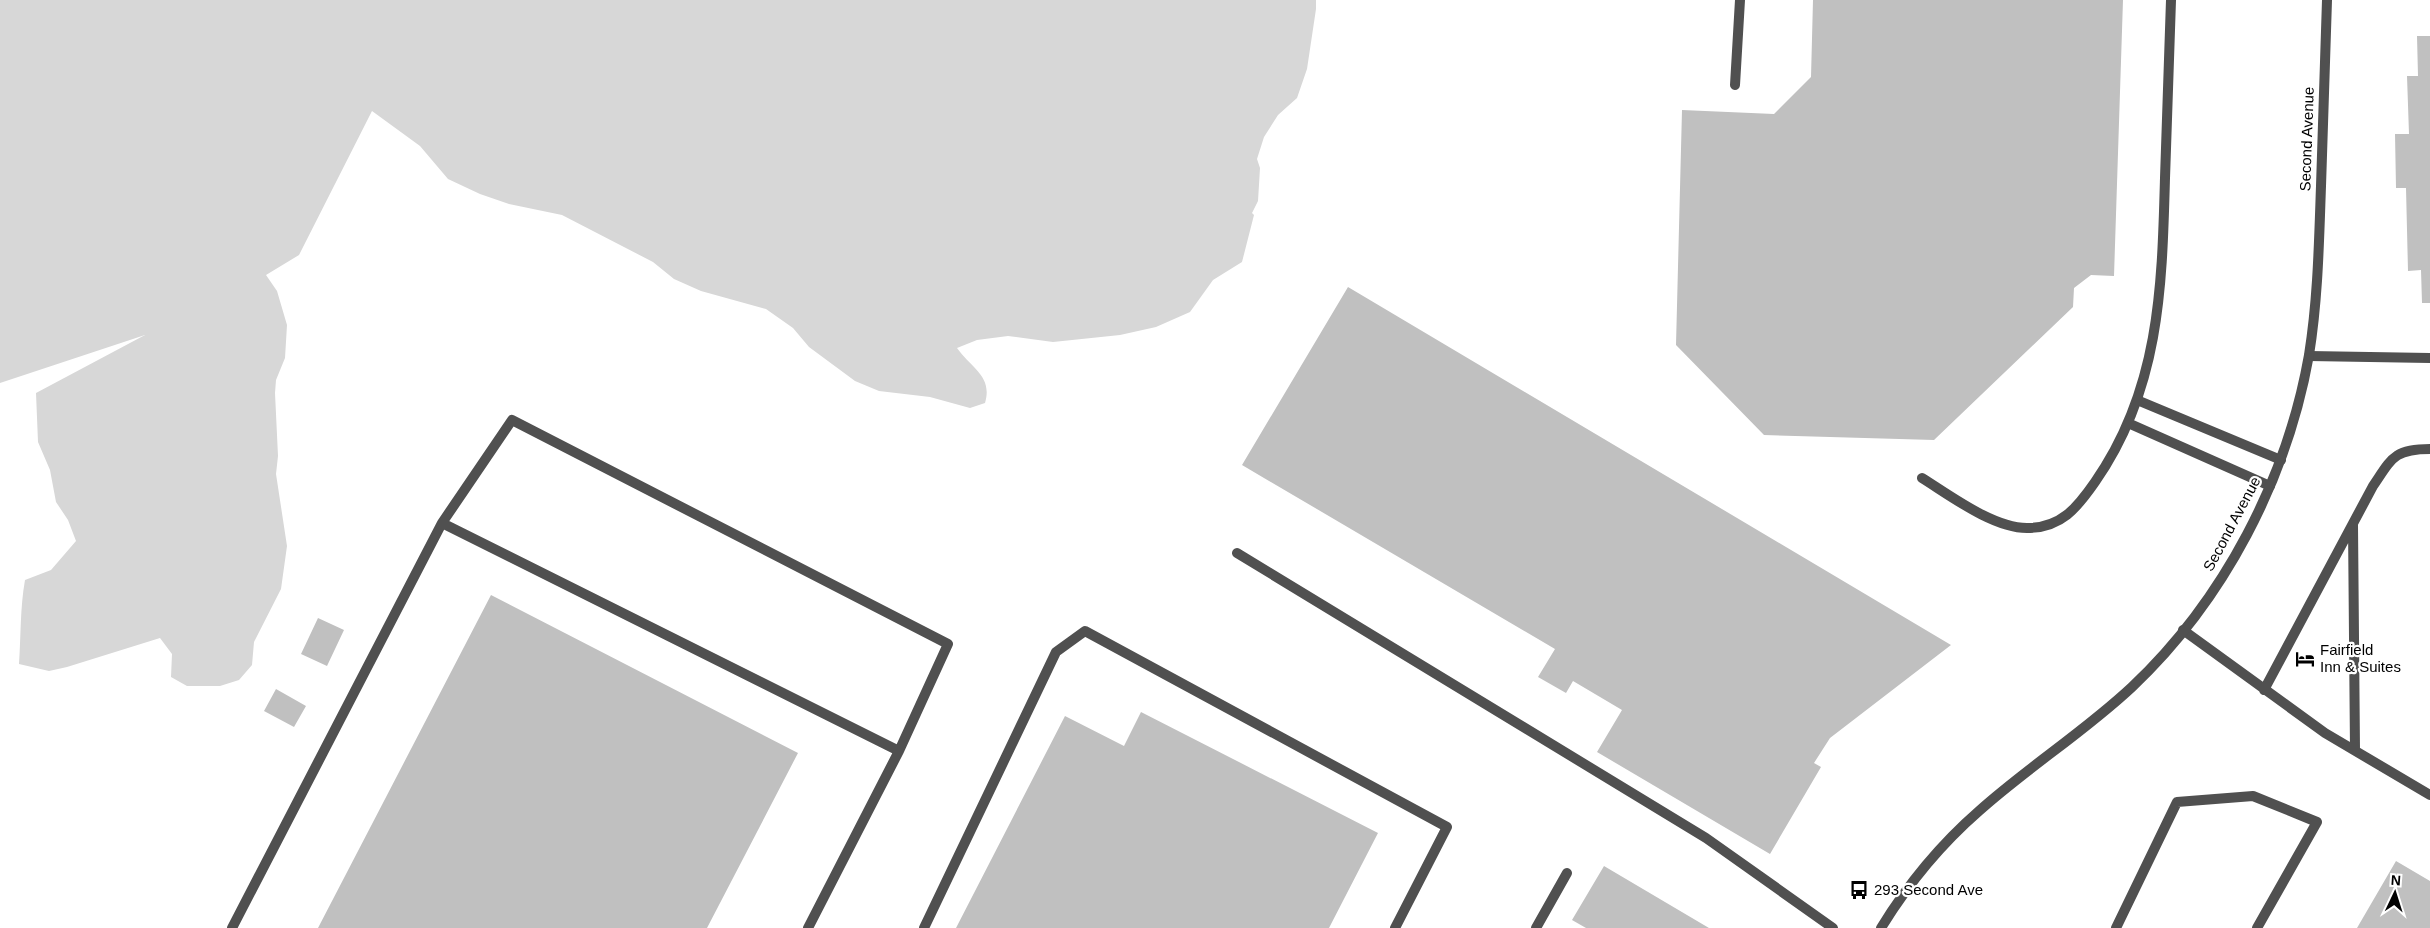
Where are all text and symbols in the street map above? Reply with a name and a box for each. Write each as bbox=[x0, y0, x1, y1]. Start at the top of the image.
street label: Second Avenue bbox=[2296, 86, 2317, 192]
street label: Second Avenue bbox=[2199, 473, 2264, 574]
place label: Fairfield Inn & Suites bbox=[2320, 641, 2401, 675]
hotel icon: Fairfield Inn & Suites bbox=[2294, 648, 2316, 670]
north arrow bbox=[2370, 868, 2420, 918]
text: N bbox=[2390, 872, 2402, 888]
bus stop icon: 293 Second Ave bbox=[1848, 879, 1870, 901]
place label: 293 Second Ave bbox=[1874, 881, 1983, 898]

